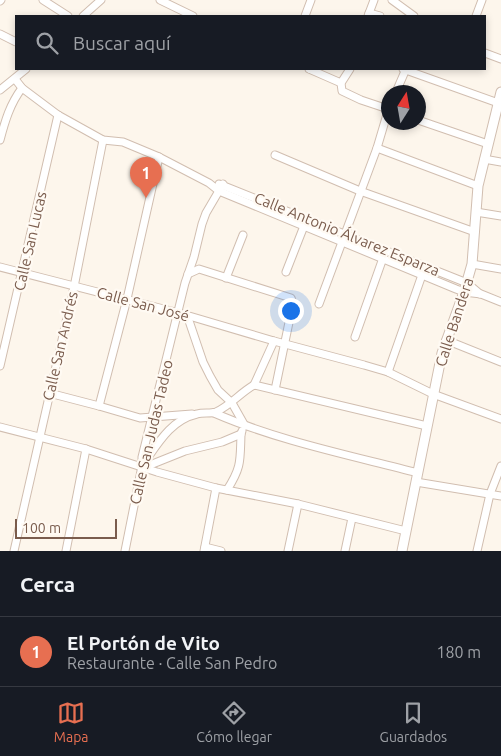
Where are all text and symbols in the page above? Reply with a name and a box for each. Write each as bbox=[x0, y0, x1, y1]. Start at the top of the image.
search box bbox=[15, 15, 486, 70]
icon: search bbox=[33, 29, 61, 57]
text: Buscar aquí bbox=[73, 32, 171, 54]
north arrow bbox=[381, 85, 426, 130]
pin: 1 bbox=[130, 157, 162, 198]
street label: Calle Antonio Álvarez Esparza bbox=[252, 189, 442, 279]
street label: Calle San Lucas bbox=[10, 190, 50, 292]
street label: Calle Bandera bbox=[432, 275, 476, 369]
street label: Calle San José bbox=[95, 283, 191, 325]
street label: Calle San Andrés bbox=[39, 290, 81, 402]
your location bbox=[278, 298, 304, 324]
street label: Calle San Judas Tadeo bbox=[126, 358, 176, 506]
scale bar bbox=[15, 516, 118, 539]
text: 100 m bbox=[22, 520, 61, 536]
text: Cerca bbox=[20, 572, 75, 596]
text: El Portón de Vito bbox=[67, 632, 220, 654]
text: 1 bbox=[31, 643, 41, 661]
text: 180 m bbox=[436, 643, 481, 661]
text: Restaurante · Calle San Pedro bbox=[67, 654, 277, 672]
tab: Mapa bbox=[54, 699, 89, 745]
tab: Cómo llegar bbox=[196, 699, 272, 745]
tab: Guardados bbox=[380, 699, 447, 745]

